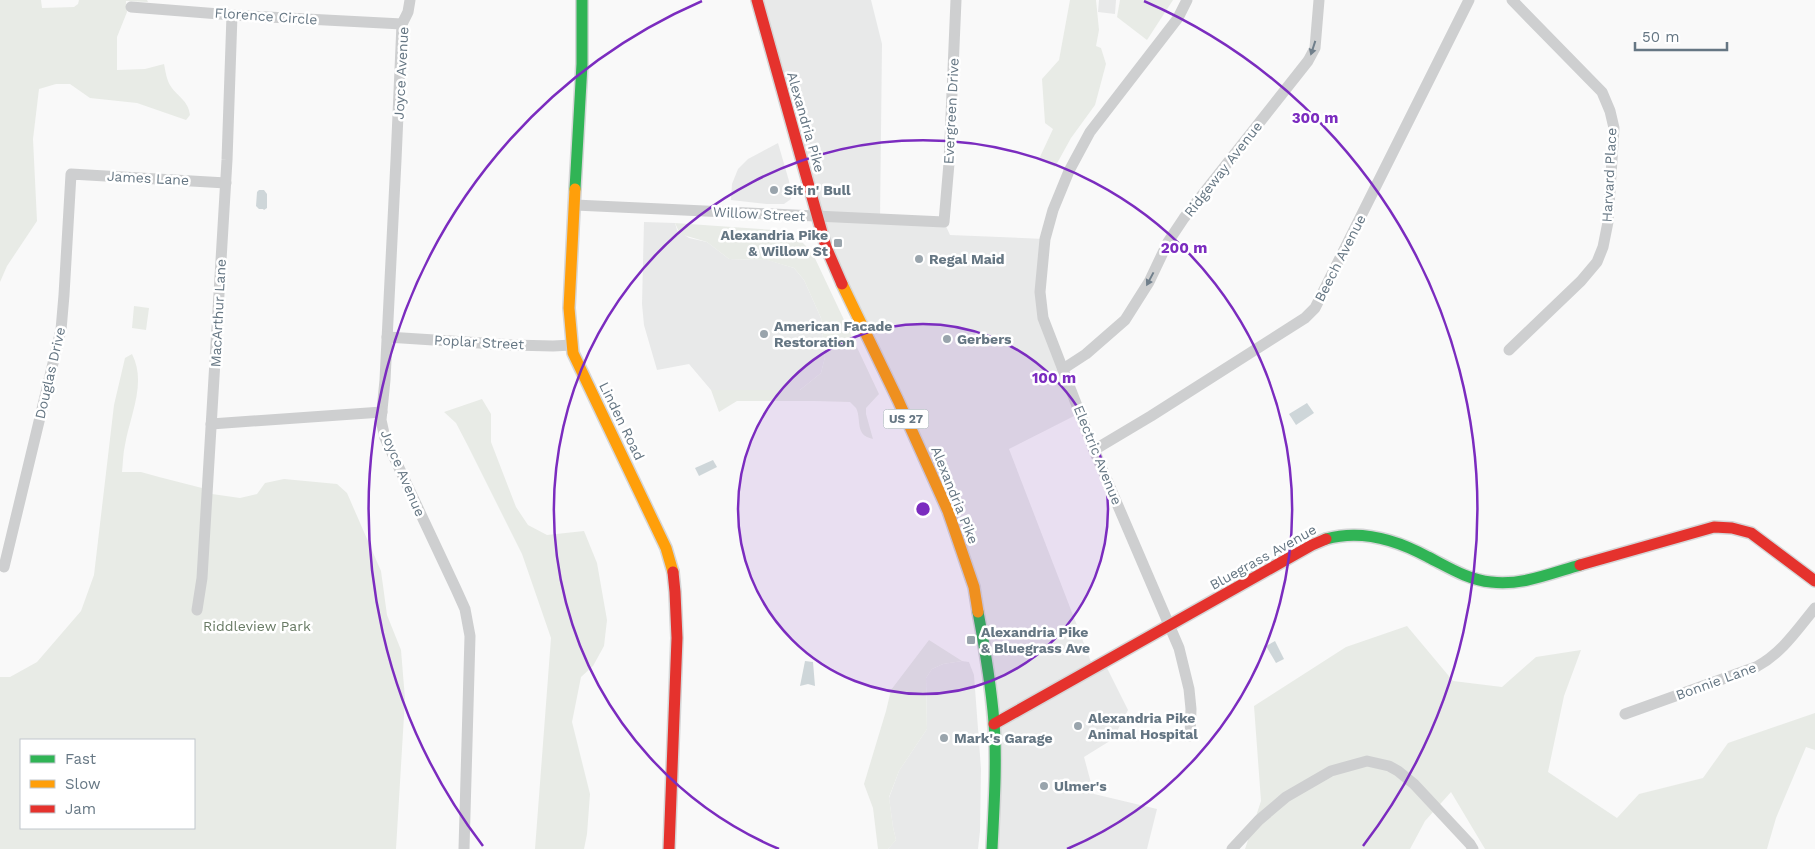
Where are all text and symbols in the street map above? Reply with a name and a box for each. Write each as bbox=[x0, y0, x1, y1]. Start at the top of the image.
street label: Florence Circle bbox=[214, 4, 318, 28]
scale bar bbox=[1635, 20, 1728, 52]
street label: Joyce Avenue bbox=[391, 26, 411, 120]
text: 50 m bbox=[1642, 28, 1679, 46]
one-way arrow bbox=[1309, 41, 1317, 56]
street label: Evergreen Drive bbox=[940, 57, 962, 165]
street label: Alexandria Pike bbox=[784, 70, 828, 174]
text: 300 m bbox=[1292, 109, 1338, 127]
street label: Ridgeway Avenue bbox=[1181, 118, 1265, 220]
street label: Harvard Place bbox=[1599, 127, 1619, 223]
street label: James Lane bbox=[107, 168, 189, 188]
place label: Sit n' Bull bbox=[784, 182, 851, 198]
marker: Sit n' Bull bbox=[768, 184, 780, 196]
street label: Willow Street bbox=[713, 204, 806, 224]
street label: Beech Avenue bbox=[1311, 212, 1369, 304]
place label: Alexandria Pike & Willow St bbox=[721, 227, 828, 259]
marker: Alexandria Pike & Willow St bbox=[832, 237, 844, 249]
text: 200 m bbox=[1161, 239, 1207, 257]
place label: Regal Maid bbox=[929, 251, 1005, 267]
marker: Regal Maid bbox=[913, 253, 925, 265]
street label: MacArthur Lane bbox=[207, 258, 229, 368]
one-way arrow bbox=[1146, 272, 1154, 287]
place label: American Facade Restoration bbox=[774, 318, 892, 350]
street label: Douglas Drive bbox=[32, 326, 68, 420]
marker: American Facade Restoration bbox=[758, 328, 770, 340]
place label: Gerbers bbox=[957, 331, 1012, 347]
street label: Poplar Street bbox=[434, 332, 525, 352]
marker: Gerbers bbox=[941, 333, 953, 345]
text: 100 m bbox=[1032, 369, 1076, 387]
street label: Linden Road bbox=[596, 379, 648, 463]
street label: Electric Avenue bbox=[1071, 403, 1125, 507]
road number: US 27 bbox=[884, 409, 928, 428]
street label: Joyce Avenue bbox=[377, 427, 429, 519]
street label: Alexandria Pike bbox=[928, 444, 982, 546]
centre of rings bbox=[914, 500, 932, 518]
street label: Bluegrass Avenue bbox=[1207, 521, 1319, 593]
park label: Riddleview Park bbox=[203, 618, 311, 634]
place label: Alexandria Pike & Bluegrass Ave bbox=[981, 624, 1090, 656]
marker: Alexandria Pike & Bluegrass Ave bbox=[965, 634, 977, 646]
street label: Bonnie Lane bbox=[1674, 659, 1758, 703]
place label: Alexandria Pike Animal Hospital bbox=[1088, 710, 1198, 742]
marker: Alexandria Pike Animal Hospital bbox=[1072, 720, 1084, 732]
place label: Mark's Garage bbox=[954, 730, 1053, 746]
marker: Mark's Garage bbox=[938, 732, 950, 744]
legend bbox=[20, 739, 195, 829]
text: Fast bbox=[65, 750, 97, 768]
text: Slow bbox=[65, 775, 101, 793]
place label: Ulmer's bbox=[1054, 778, 1107, 794]
marker: Ulmer's bbox=[1038, 780, 1050, 792]
text: Jam bbox=[65, 800, 96, 818]

